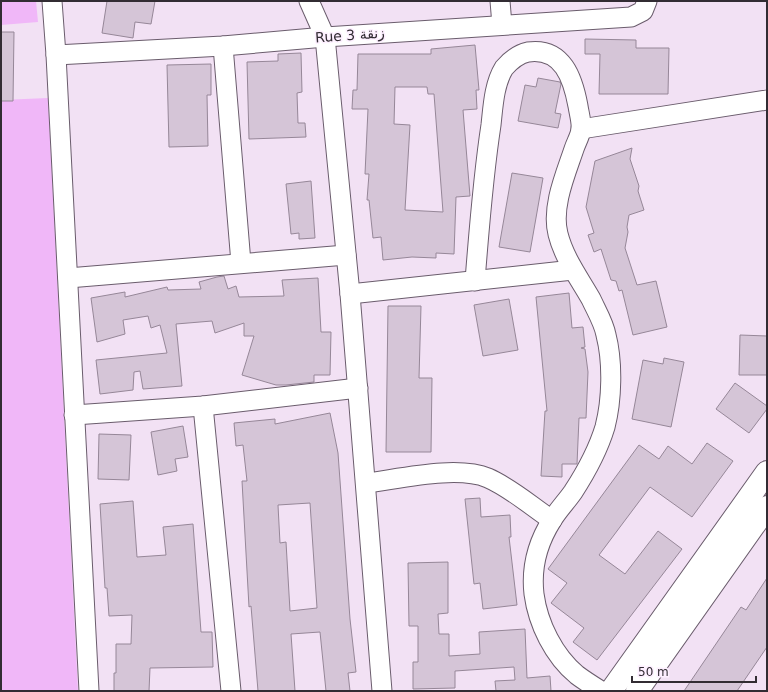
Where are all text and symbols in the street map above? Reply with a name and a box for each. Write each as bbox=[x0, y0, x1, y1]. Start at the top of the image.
street label: Rue 3 زنقة bbox=[315, 25, 385, 46]
scale bar bbox=[632, 658, 756, 684]
text: 50 m bbox=[638, 665, 669, 679]

